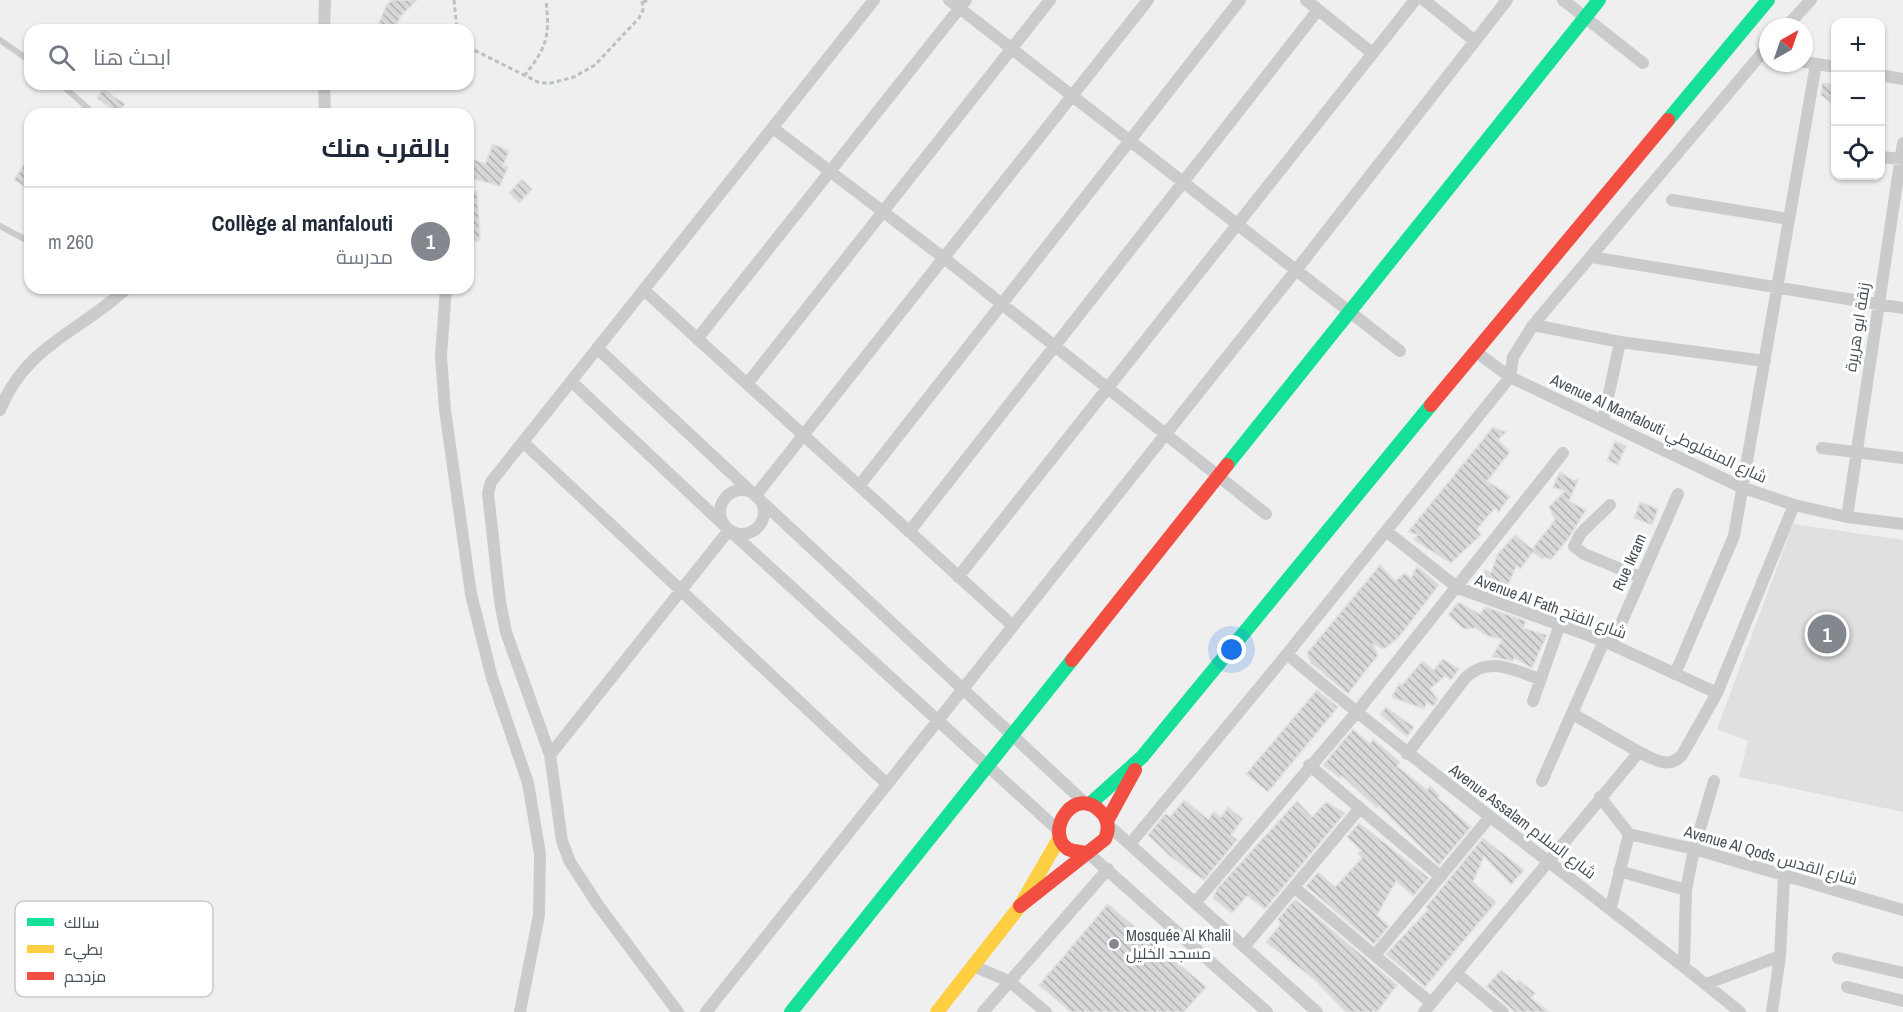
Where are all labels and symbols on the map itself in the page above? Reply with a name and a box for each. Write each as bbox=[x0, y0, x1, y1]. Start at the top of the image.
north arrow bbox=[1759, 18, 1813, 72]
street label: زنقة ابو هريرة bbox=[1839, 281, 1875, 373]
street label: Avenue Al Manfalouti شارع المنفلوطي bbox=[1545, 368, 1771, 491]
street label: Rue Ikram bbox=[1607, 530, 1651, 594]
street label: Avenue Al Fath شارع الفتح bbox=[1471, 568, 1630, 645]
pin: 1 bbox=[1808, 612, 1846, 656]
your location bbox=[1217, 635, 1246, 664]
street label: Avenue Assalam شارع السلام bbox=[1443, 758, 1601, 884]
street label: Avenue Al Qods شارع القدس bbox=[1681, 819, 1860, 891]
legend bbox=[15, 901, 213, 997]
text: سالك bbox=[64, 911, 99, 933]
place label: Mosquée Al Khalil مسجد الخليل bbox=[1126, 924, 1231, 964]
marker: Mosquée Al Khalil مسجد الخليل bbox=[1107, 937, 1121, 951]
text: بطيء bbox=[64, 938, 103, 963]
text: مزدحم bbox=[64, 965, 106, 988]

